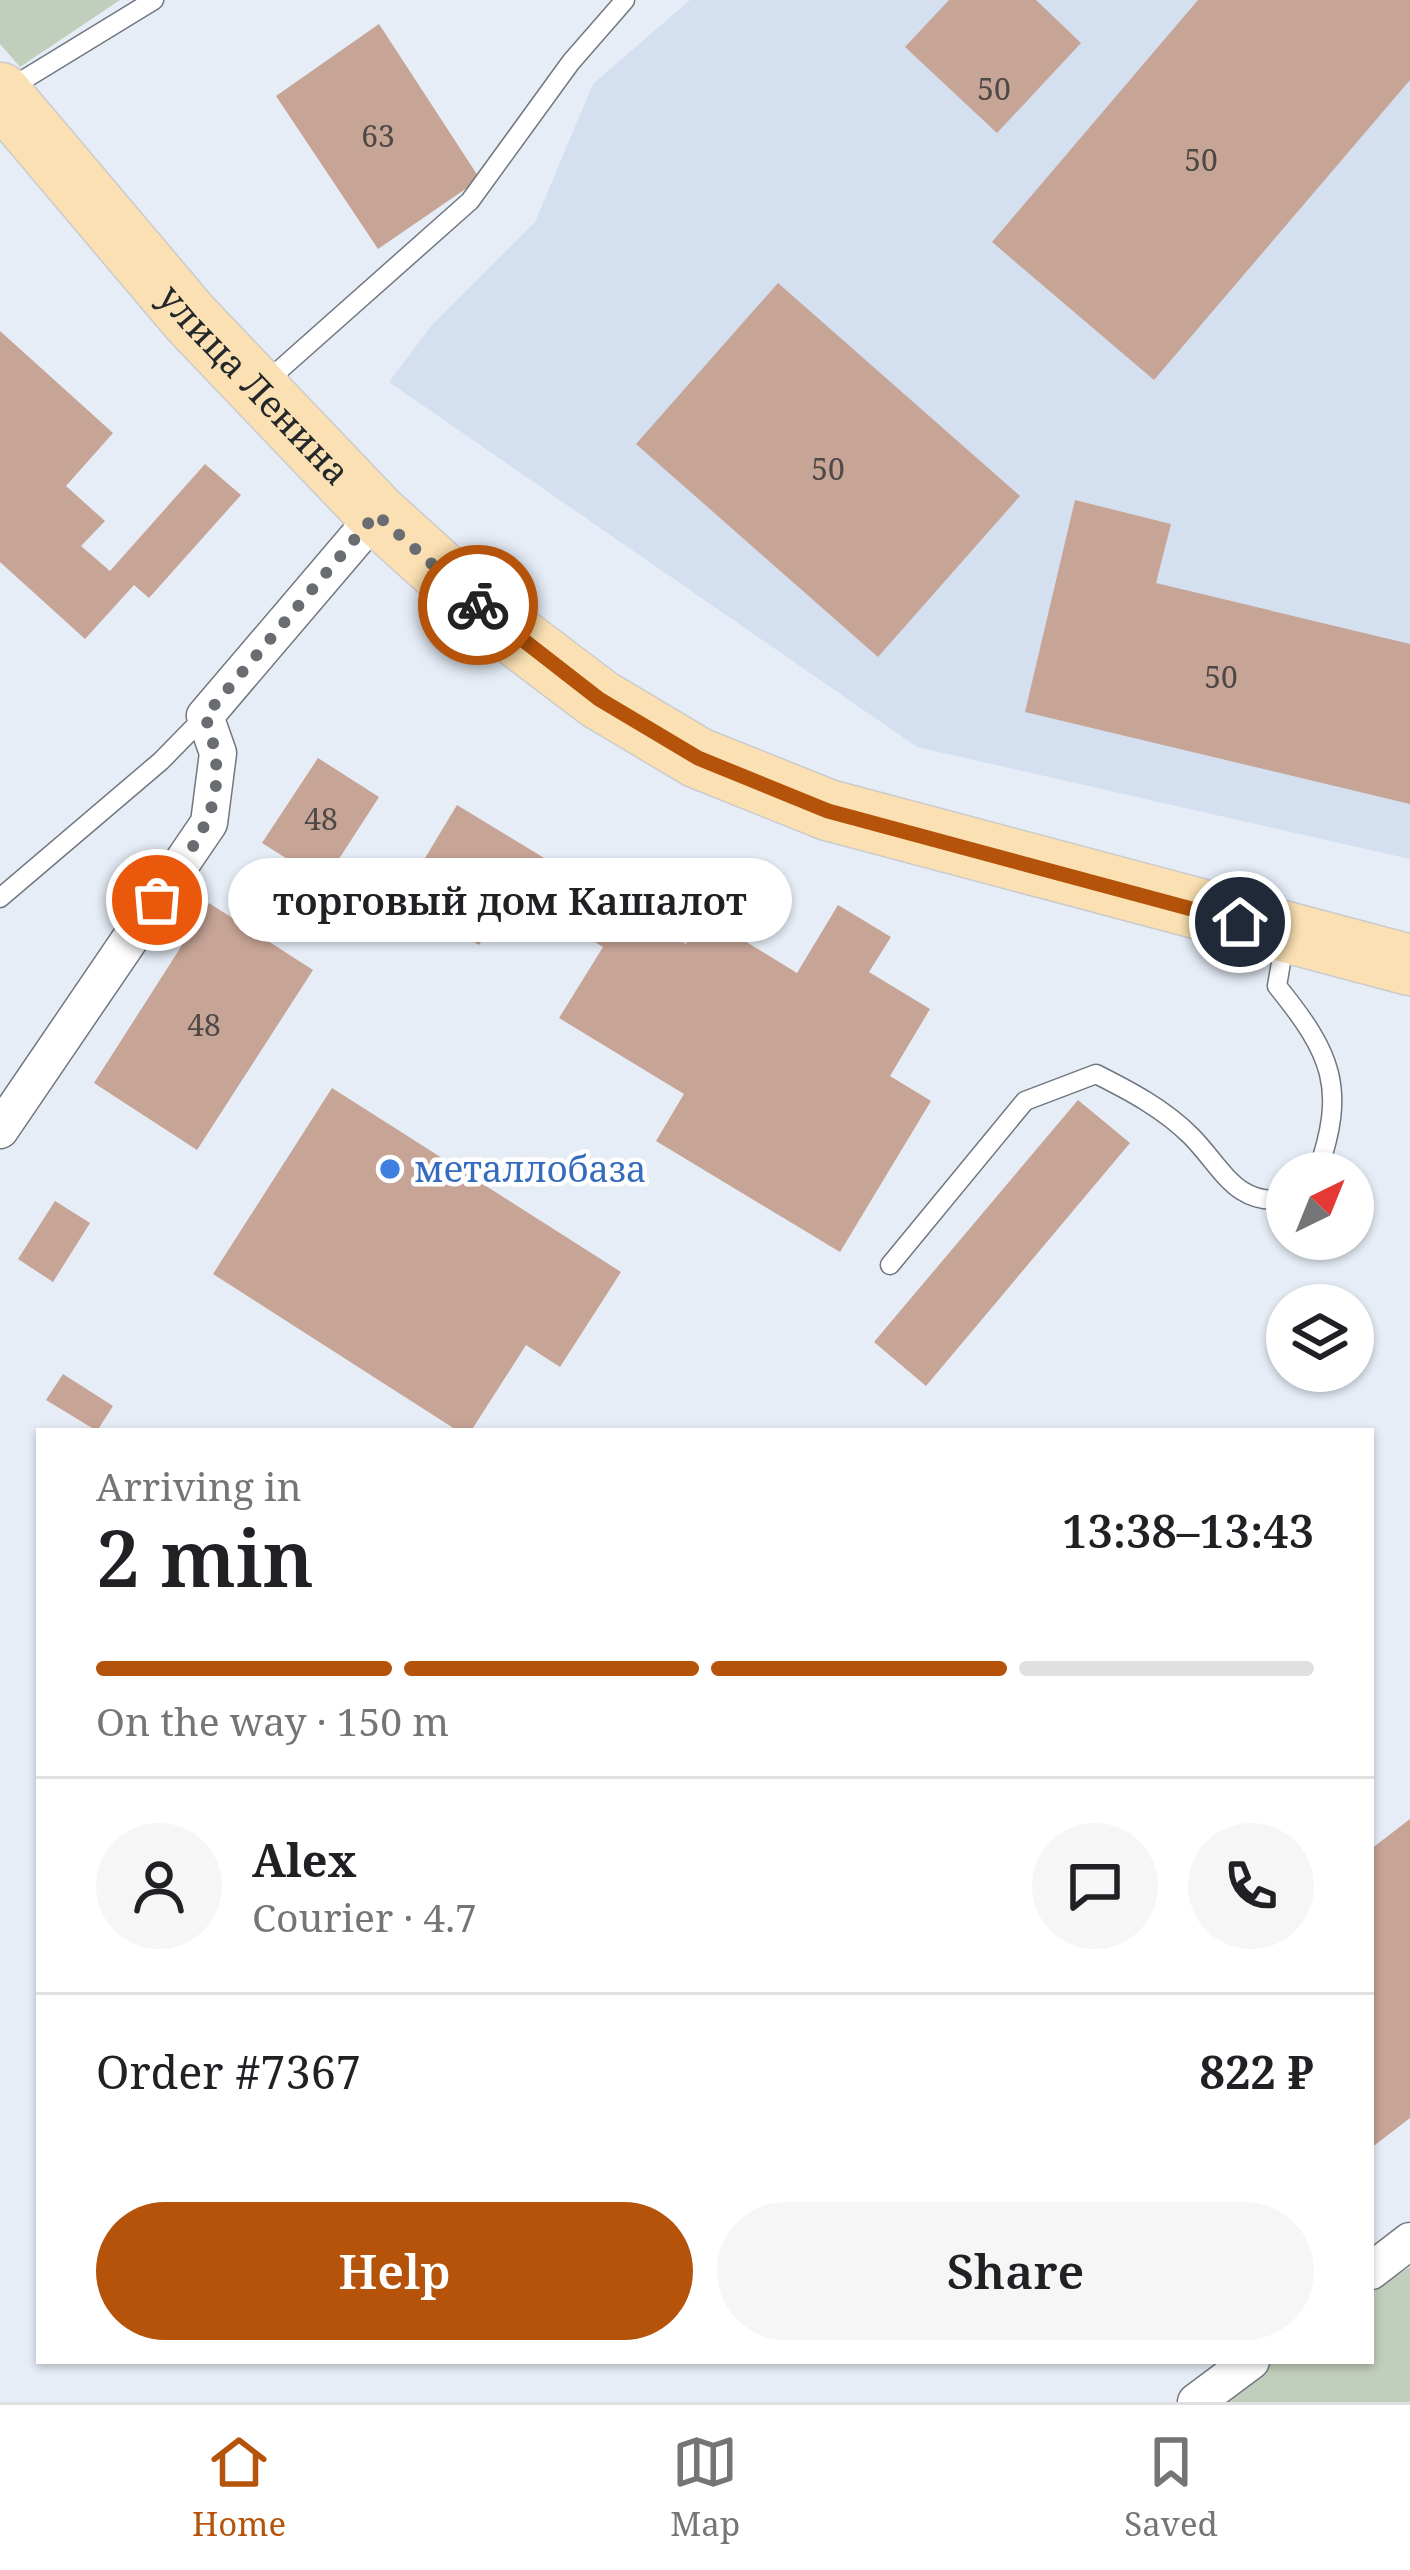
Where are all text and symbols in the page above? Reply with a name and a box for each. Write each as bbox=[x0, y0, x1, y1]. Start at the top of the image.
house number: 50 bbox=[977, 68, 1011, 109]
house number: 63 bbox=[361, 115, 395, 156]
house number: 50 bbox=[1184, 139, 1218, 180]
street label: улица Ленина bbox=[148, 273, 361, 495]
house number: 50 bbox=[811, 448, 845, 489]
courier bbox=[418, 545, 538, 665]
icon: bike bbox=[445, 572, 511, 638]
house number: 50 bbox=[1204, 656, 1238, 697]
house number: 48 bbox=[304, 798, 338, 839]
pin bbox=[106, 849, 208, 951]
callout: торговый дом Кашалот bbox=[229, 858, 793, 942]
icon: bag bbox=[124, 867, 190, 933]
pin bbox=[1189, 871, 1291, 973]
text: торговый дом Кашалот bbox=[273, 873, 747, 926]
icon: home bbox=[1207, 889, 1273, 955]
house number: 48 bbox=[187, 1004, 221, 1045]
place label: металлобаза bbox=[414, 1144, 647, 1193]
north arrow bbox=[1266, 1152, 1374, 1260]
map controls bbox=[1266, 1152, 1374, 1392]
marker: металлобаза bbox=[377, 1156, 403, 1182]
button: layers bbox=[1266, 1284, 1374, 1392]
text: Arriving in bbox=[96, 1459, 302, 1512]
text: 13:38–13:43 bbox=[1062, 1500, 1314, 1561]
text: 2 min bbox=[96, 1504, 314, 1610]
text: On the way · 150 m bbox=[96, 1694, 449, 1747]
button: person bbox=[96, 1823, 222, 1949]
button: chat bbox=[1032, 1823, 1158, 1949]
button: phone bbox=[1188, 1823, 1314, 1949]
text: Alex bbox=[252, 1829, 357, 1890]
text: Courier · 4.7 bbox=[252, 1890, 477, 1943]
text: Order #7367 bbox=[96, 2041, 361, 2102]
text: 822 ₽ bbox=[1199, 2041, 1314, 2102]
button: Help bbox=[96, 2202, 693, 2340]
button: Share bbox=[717, 2202, 1314, 2340]
tab: Home bbox=[192, 2429, 286, 2546]
tab: Map bbox=[670, 2429, 740, 2546]
tab: Saved bbox=[1124, 2429, 1218, 2546]

